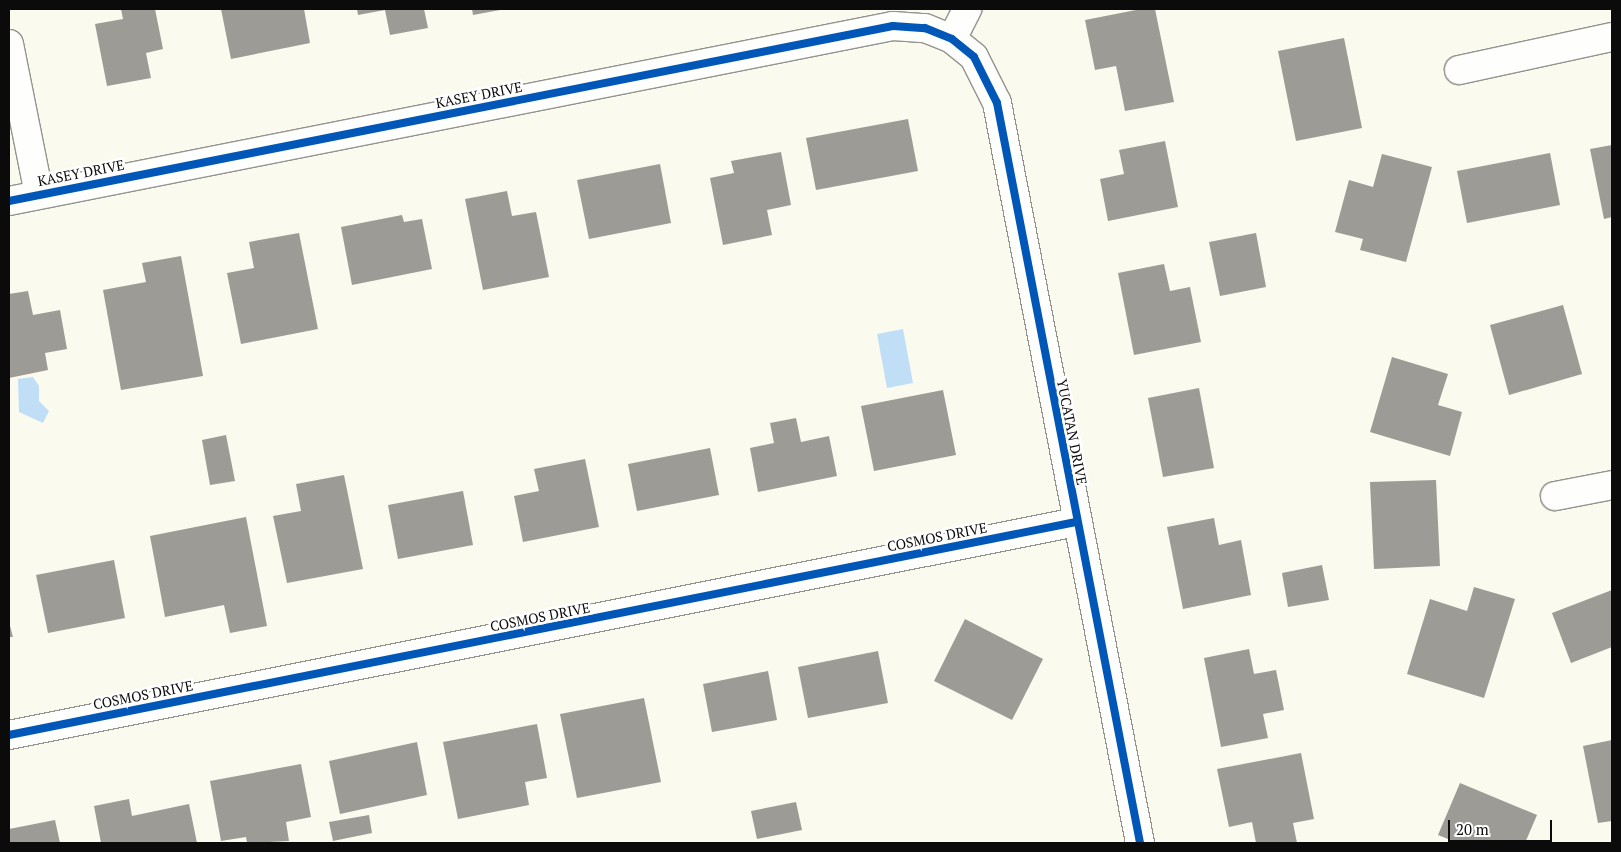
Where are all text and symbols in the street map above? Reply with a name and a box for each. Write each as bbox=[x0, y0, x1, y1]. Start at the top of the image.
street label: KASEY DRIVE bbox=[434, 78, 524, 112]
street label: KASEY DRIVE bbox=[36, 156, 126, 190]
street label: YUCATAN DRIVE bbox=[1053, 378, 1091, 486]
street label: COSMOS DRIVE bbox=[886, 519, 988, 555]
street label: COSMOS DRIVE bbox=[489, 599, 591, 635]
street label: COSMOS DRIVE bbox=[92, 677, 194, 713]
scale bar bbox=[1451, 810, 1555, 842]
text: 20 m bbox=[1456, 819, 1489, 839]

